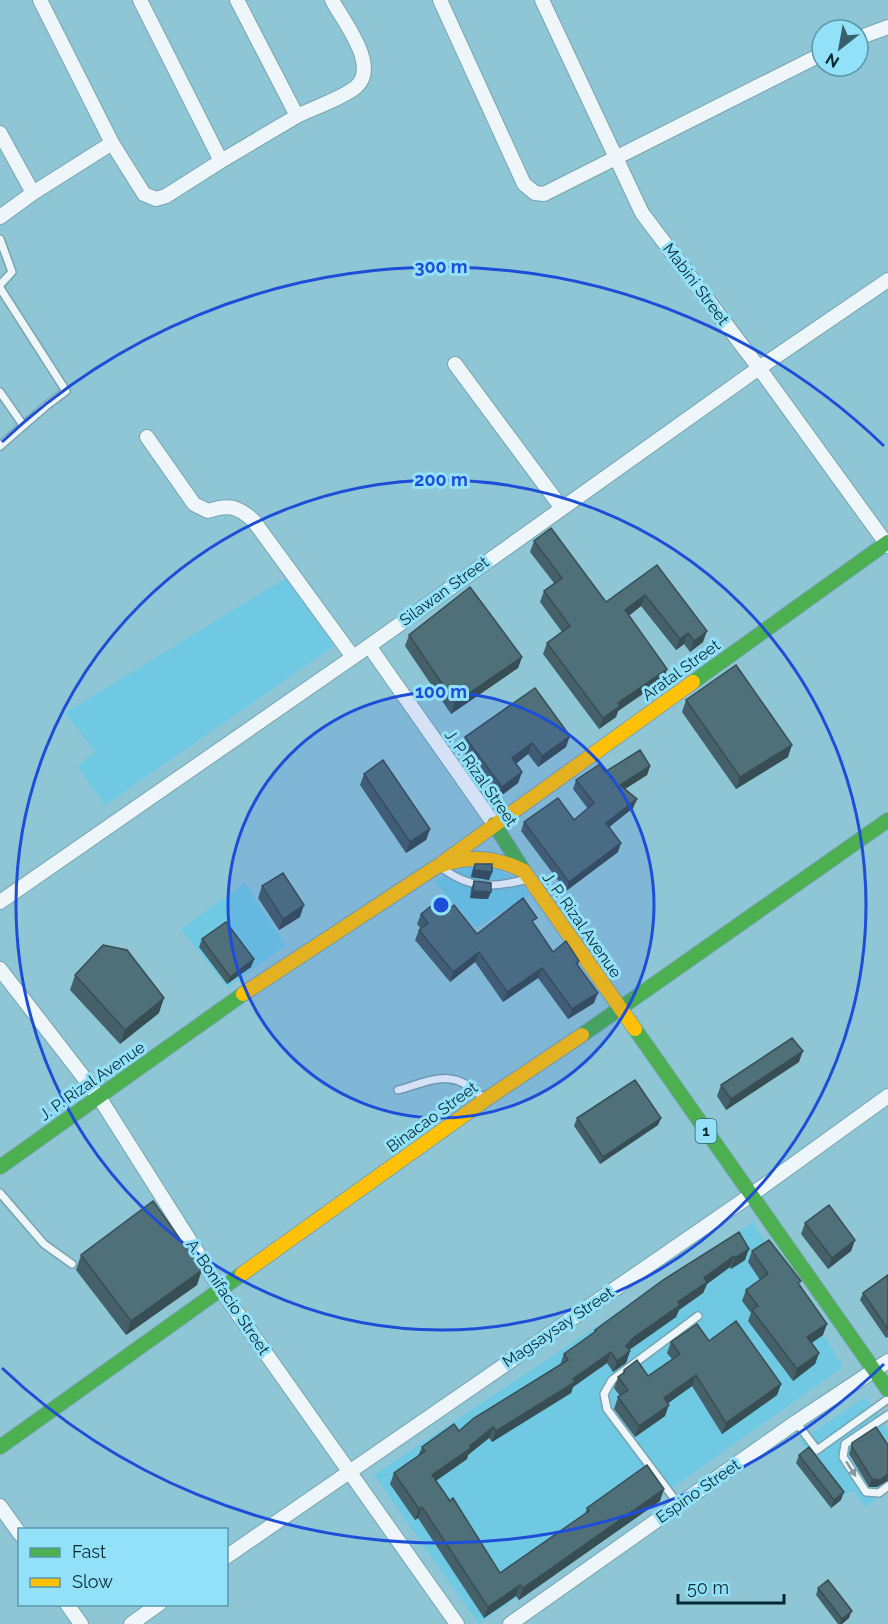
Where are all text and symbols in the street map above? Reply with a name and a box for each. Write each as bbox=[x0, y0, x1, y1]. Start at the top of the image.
north arrow bbox=[810, 18, 870, 78]
text: N bbox=[822, 49, 843, 72]
street label: Mabini Street bbox=[659, 239, 733, 329]
text: 300 m bbox=[414, 256, 468, 277]
text: 200 m bbox=[414, 469, 468, 490]
street label: Silawan Street bbox=[396, 552, 493, 630]
street label: Aratal Street bbox=[638, 635, 724, 705]
text: 100 m bbox=[415, 681, 467, 702]
street label: J. P. Rizal Street bbox=[441, 726, 522, 830]
street label: J. P. Rizal Avenue bbox=[539, 869, 625, 981]
centre of rings bbox=[431, 895, 451, 915]
street label: J. P. Rizal Avenue bbox=[36, 1038, 148, 1124]
street label: Binacao Street bbox=[383, 1077, 482, 1156]
road number: 1 bbox=[696, 1119, 716, 1143]
street label: A. Bonifacio Street bbox=[182, 1236, 274, 1359]
street label: Magsaysay Street bbox=[499, 1282, 618, 1371]
street label: Espino Street bbox=[652, 1455, 744, 1527]
one-way arrow bbox=[845, 1461, 856, 1477]
legend bbox=[18, 1528, 228, 1606]
text: Fast bbox=[72, 1541, 106, 1562]
scale bar bbox=[678, 1567, 784, 1605]
text: Slow bbox=[72, 1571, 113, 1592]
text: 50 m bbox=[687, 1577, 729, 1598]

